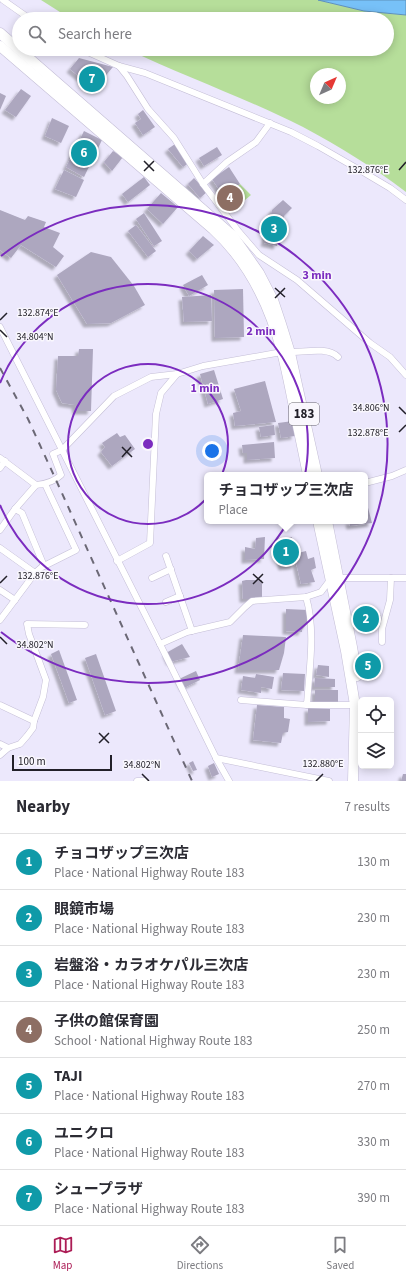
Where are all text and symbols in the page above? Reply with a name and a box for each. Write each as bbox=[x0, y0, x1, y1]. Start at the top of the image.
search box bbox=[12, 12, 394, 56]
icon: search bbox=[26, 23, 48, 45]
text: Search here bbox=[58, 24, 132, 45]
pin: 7 bbox=[79, 64, 105, 94]
north arrow bbox=[310, 68, 346, 104]
pin: 6 bbox=[71, 138, 97, 168]
text: 132.876°E bbox=[348, 163, 388, 177]
pin: 4 bbox=[217, 183, 243, 213]
pin: 3 bbox=[261, 214, 287, 244]
text: 3 min bbox=[302, 267, 332, 284]
text: 132.874°E bbox=[18, 306, 58, 320]
text: 2 min bbox=[246, 323, 276, 340]
text: 34.804°N bbox=[16, 330, 54, 344]
text: 1 min bbox=[190, 380, 220, 397]
text: 34.806°N bbox=[352, 401, 390, 415]
road number: 183 bbox=[289, 403, 319, 425]
text: 132.878°E bbox=[348, 426, 388, 440]
centre of rings bbox=[141, 437, 155, 451]
your location bbox=[202, 441, 222, 461]
popup bbox=[204, 472, 368, 524]
text: チョコザップ三次店 bbox=[218, 480, 354, 501]
text: Place bbox=[218, 501, 248, 519]
pin: 1 bbox=[273, 537, 299, 567]
text: 132.876°E bbox=[18, 569, 58, 583]
pin: 2 bbox=[353, 604, 379, 634]
text: 34.802°N bbox=[16, 638, 54, 652]
pin: 5 bbox=[355, 651, 381, 681]
map controls bbox=[358, 697, 394, 769]
button: locate bbox=[358, 697, 394, 733]
button: layers bbox=[358, 733, 394, 769]
scale bar bbox=[12, 753, 112, 772]
text: 100 m bbox=[18, 754, 46, 769]
text: 132.880°E bbox=[303, 757, 343, 771]
text: 34.802°N bbox=[123, 758, 161, 772]
text: Nearby bbox=[16, 795, 70, 819]
text: 7 results bbox=[345, 798, 390, 816]
text: チョコザップ三次店 bbox=[54, 843, 189, 864]
text: 1 bbox=[26, 853, 32, 871]
text: 130 m bbox=[357, 853, 390, 871]
text: Place · National Highway Route 183 bbox=[54, 864, 245, 882]
text: 眼鏡市場 bbox=[54, 899, 114, 920]
text: 2 bbox=[26, 909, 32, 927]
text: 230 m bbox=[357, 909, 390, 927]
text: Place · National Highway Route 183 bbox=[54, 920, 245, 938]
text: 岩盤浴・カラオケパル三次店 bbox=[54, 955, 248, 976]
text: 3 bbox=[26, 965, 32, 983]
text: 230 m bbox=[357, 965, 390, 983]
text: Place · National Highway Route 183 bbox=[54, 976, 245, 994]
text: 子供の館保育園 bbox=[54, 1011, 159, 1032]
text: 4 bbox=[26, 1021, 32, 1039]
text: 250 m bbox=[357, 1021, 390, 1039]
text: School · National Highway Route 183 bbox=[54, 1032, 253, 1050]
text: TAJI bbox=[54, 1066, 83, 1087]
text: 5 bbox=[26, 1077, 32, 1095]
text: 270 m bbox=[357, 1077, 390, 1095]
text: Place · National Highway Route 183 bbox=[54, 1087, 245, 1105]
text: ユニクロ bbox=[54, 1123, 114, 1144]
text: 6 bbox=[26, 1133, 32, 1151]
text: 330 m bbox=[357, 1133, 390, 1151]
text: Place · National Highway Route 183 bbox=[54, 1144, 245, 1162]
text: シュープラザ bbox=[54, 1179, 143, 1200]
text: 7 bbox=[26, 1189, 32, 1207]
text: 390 m bbox=[357, 1189, 390, 1207]
text: Place · National Highway Route 183 bbox=[54, 1200, 245, 1218]
tab: Map bbox=[52, 1234, 74, 1273]
tab: Directions bbox=[177, 1234, 223, 1273]
tab: Saved bbox=[326, 1234, 354, 1273]

